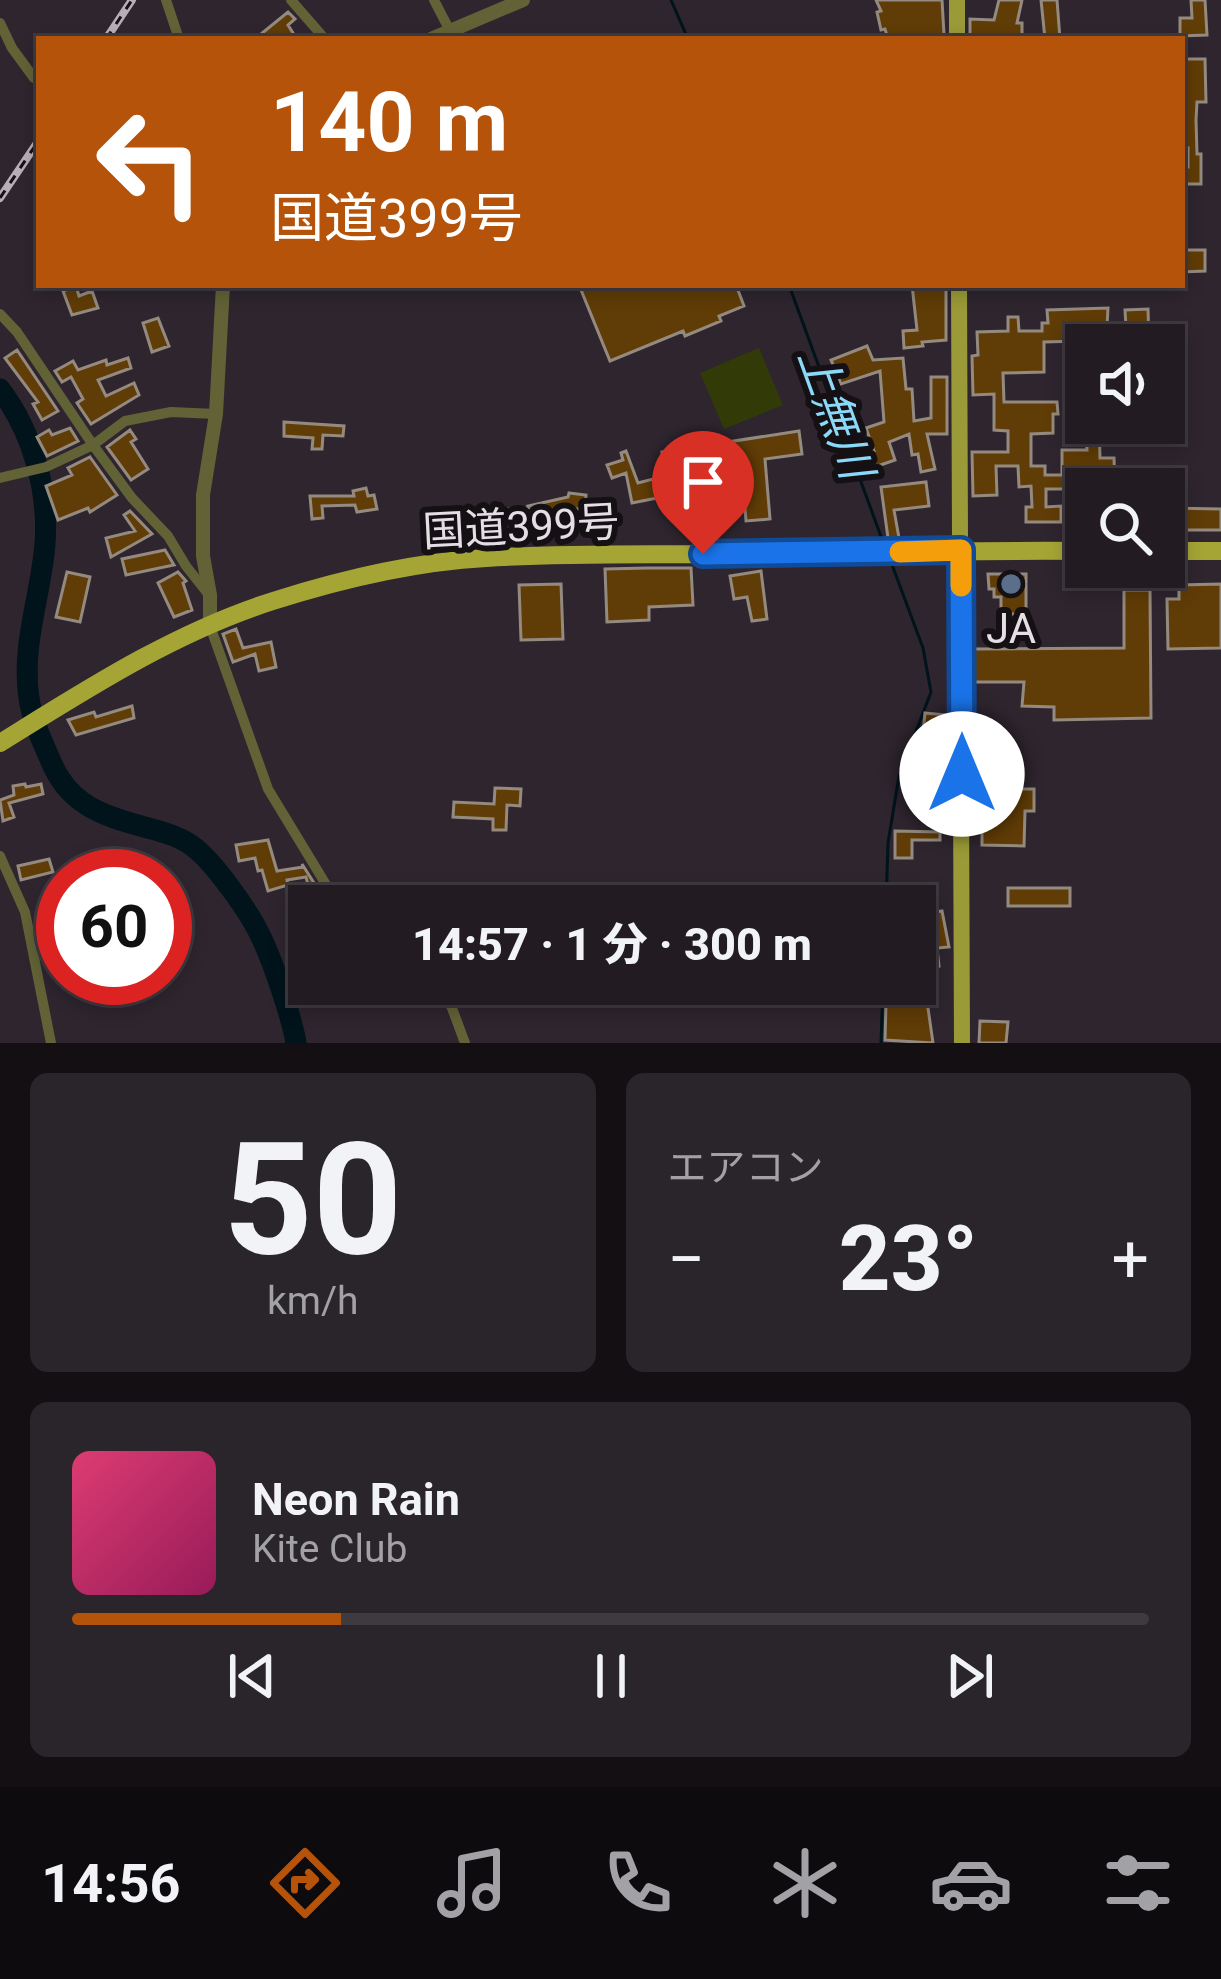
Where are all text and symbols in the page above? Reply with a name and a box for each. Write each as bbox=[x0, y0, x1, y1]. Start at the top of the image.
text: 140 m bbox=[270, 73, 508, 172]
icon: left bbox=[72, 84, 228, 240]
text: 国道399号 bbox=[270, 187, 523, 250]
map controls bbox=[1065, 324, 1185, 588]
button: sound bbox=[1065, 324, 1185, 444]
water label: 上無川 bbox=[788, 341, 885, 489]
pin bbox=[652, 431, 754, 554]
icon: arrive bbox=[670, 449, 736, 515]
button: search bbox=[1065, 468, 1185, 588]
street label: 国道399号 bbox=[421, 497, 621, 556]
marker: JA bbox=[998, 571, 1024, 597]
place label: JA bbox=[986, 604, 1036, 653]
position arrow bbox=[899, 711, 1025, 837]
speed limit sign: 60 bbox=[36, 849, 192, 1005]
text: 14:57 · 1 分 · 300 m bbox=[412, 918, 812, 971]
text: 50 bbox=[223, 1108, 402, 1291]
text: エアコン bbox=[668, 1145, 824, 1191]
text: 23° bbox=[839, 1207, 978, 1312]
text: − bbox=[668, 1221, 705, 1298]
text: + bbox=[1112, 1221, 1149, 1298]
text: km/h bbox=[267, 1278, 359, 1324]
text: Neon Rain bbox=[252, 1473, 460, 1526]
text: Kite Club bbox=[252, 1526, 407, 1572]
icon: previous bbox=[219, 1643, 285, 1709]
icon: pause bbox=[578, 1643, 644, 1709]
icon: next bbox=[937, 1643, 1003, 1709]
icon: directions bbox=[263, 1841, 347, 1925]
icon: music bbox=[430, 1841, 514, 1925]
icon: phone bbox=[596, 1841, 680, 1925]
icon: climate bbox=[763, 1841, 847, 1925]
icon: car bbox=[929, 1841, 1013, 1925]
icon: filters bbox=[1096, 1841, 1180, 1925]
text: 14:56 bbox=[41, 1852, 180, 1915]

